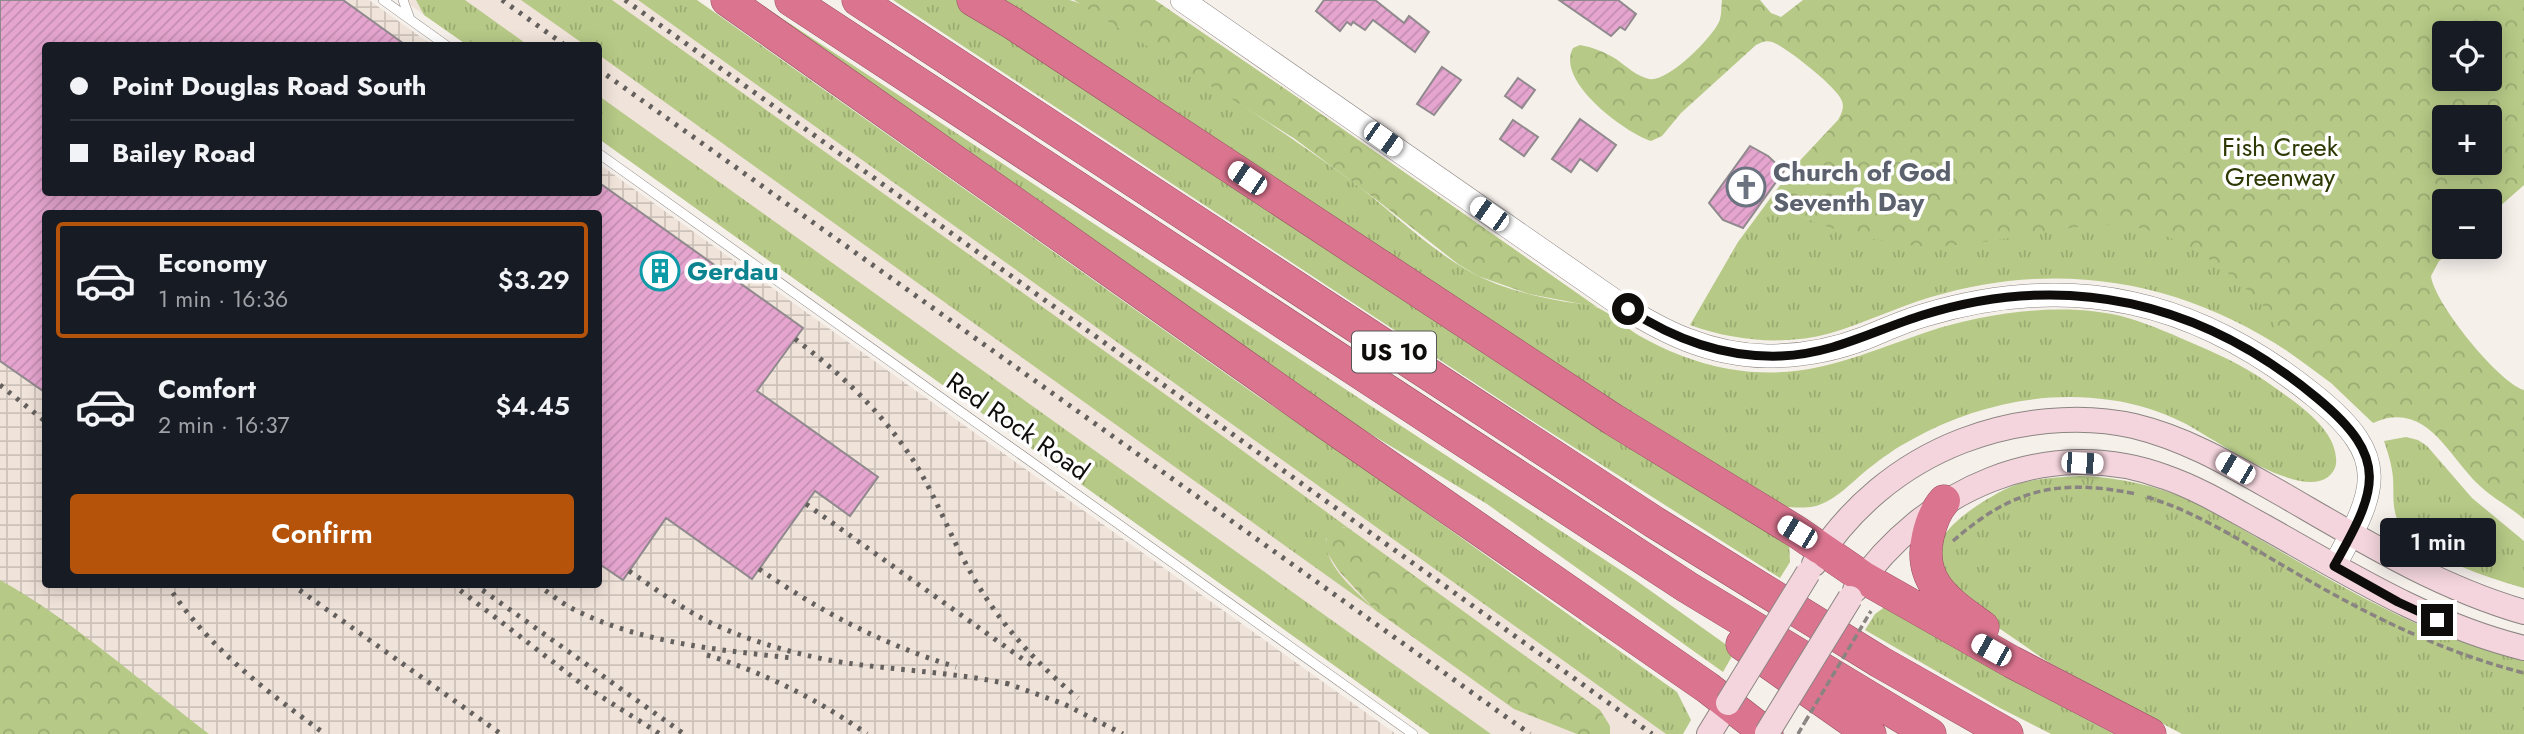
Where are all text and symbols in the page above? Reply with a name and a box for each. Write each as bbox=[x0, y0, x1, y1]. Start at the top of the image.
map controls bbox=[2432, 21, 2502, 259]
button: locate bbox=[2432, 21, 2502, 91]
text: Point Douglas Road South bbox=[112, 67, 426, 105]
button: + bbox=[2432, 105, 2502, 175]
car bbox=[1360, 118, 1407, 160]
park label: Fish Creek Greenway bbox=[2222, 128, 2339, 196]
text: Bailey Road bbox=[112, 134, 256, 172]
place label: Church of God Seventh Day bbox=[1773, 153, 1951, 221]
car bbox=[1224, 158, 1271, 198]
church icon: Church of God Seventh Day bbox=[1725, 166, 1767, 208]
button: − bbox=[2432, 189, 2502, 259]
car bbox=[1466, 193, 1513, 235]
text: Economy bbox=[158, 244, 267, 282]
icon: car bbox=[74, 249, 137, 312]
building icon: Gerdau bbox=[639, 250, 681, 292]
place label: Gerdau bbox=[687, 252, 779, 290]
text: $3.29 bbox=[498, 261, 570, 299]
text: 1 min · 16:36 bbox=[158, 282, 288, 316]
route start bbox=[1612, 293, 1644, 325]
road number: US 10 bbox=[1352, 332, 1436, 372]
street label: Red Rock Road bbox=[939, 363, 1097, 489]
text: Comfort bbox=[158, 370, 256, 408]
icon: car bbox=[74, 375, 137, 438]
text: $4.45 bbox=[495, 387, 570, 425]
text: 2 min · 16:37 bbox=[158, 408, 289, 442]
car bbox=[2212, 448, 2259, 488]
car bbox=[2061, 451, 2104, 475]
button: Confirm bbox=[70, 494, 574, 574]
car bbox=[1774, 512, 1821, 552]
callout: 1 min bbox=[2379, 518, 2495, 568]
text: 1 min bbox=[2410, 525, 2466, 559]
route end bbox=[2421, 604, 2453, 636]
car bbox=[1968, 631, 2015, 669]

